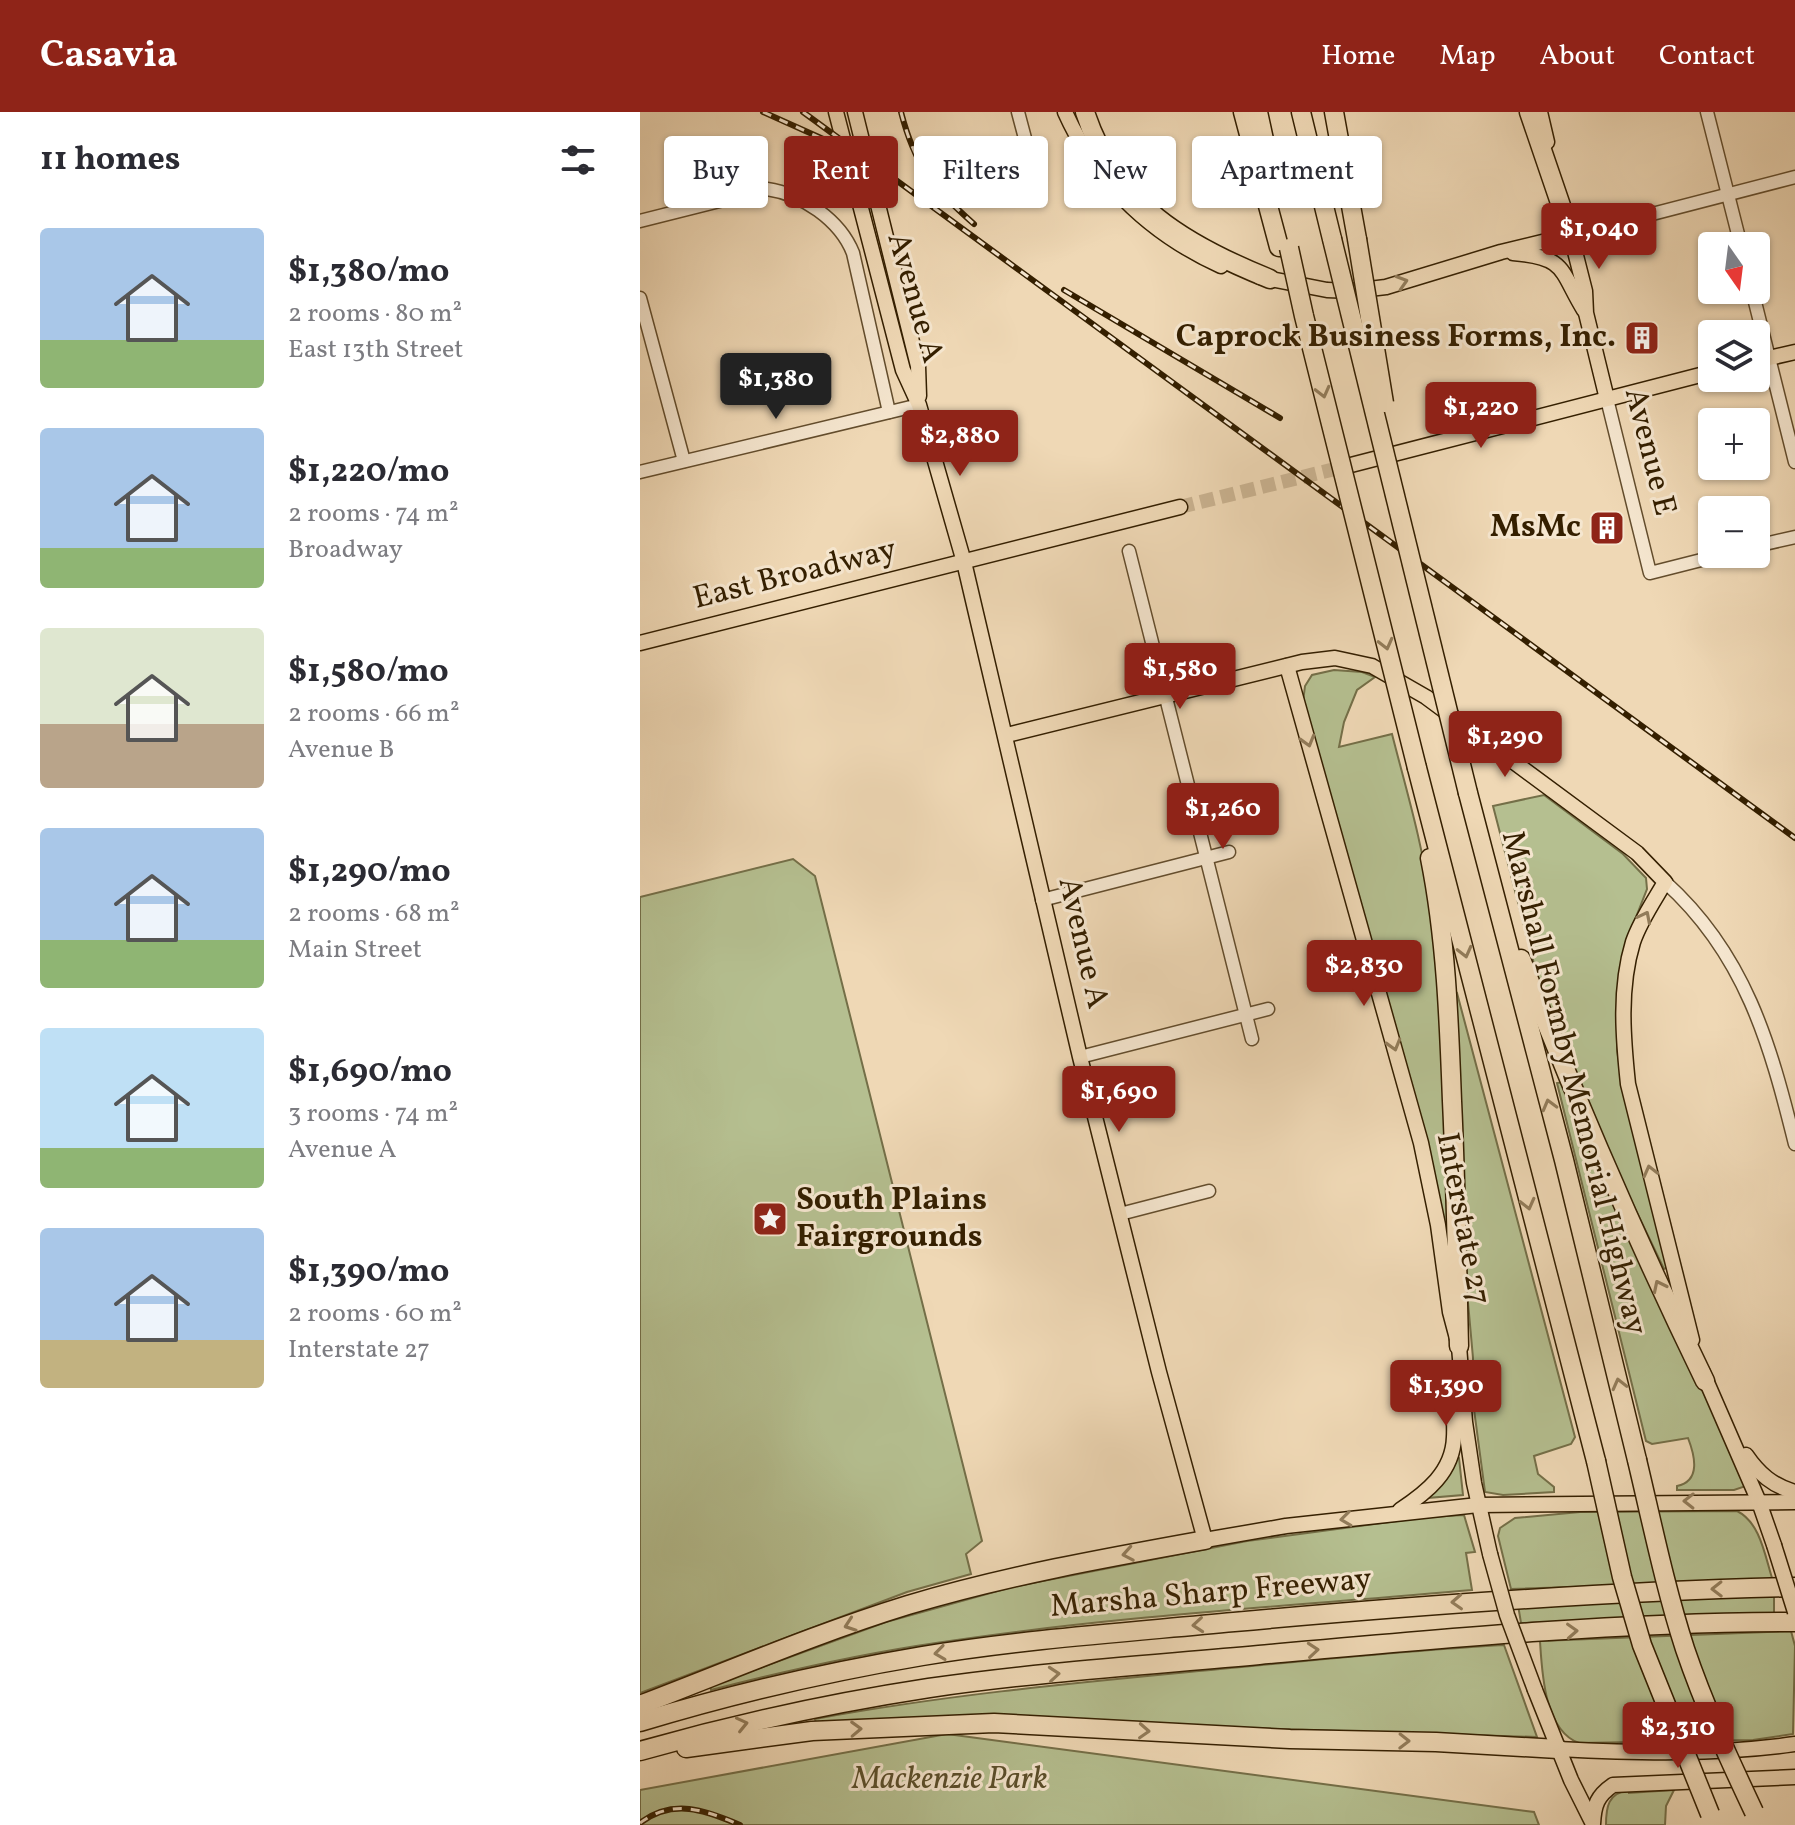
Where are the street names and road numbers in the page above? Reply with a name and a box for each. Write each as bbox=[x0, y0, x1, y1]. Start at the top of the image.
street label: Avenue A bbox=[874, 228, 954, 368]
street label: Avenue E bbox=[1612, 383, 1686, 521]
street label: East Broadway bbox=[689, 529, 901, 621]
street label: Marshall Formby Memorial Highway bbox=[1489, 826, 1657, 1340]
street label: Avenue A bbox=[1046, 873, 1118, 1013]
street label: Interstate 27 bbox=[1424, 1129, 1500, 1309]
street label: Marsha Sharp Freeway bbox=[1048, 1558, 1374, 1630]

